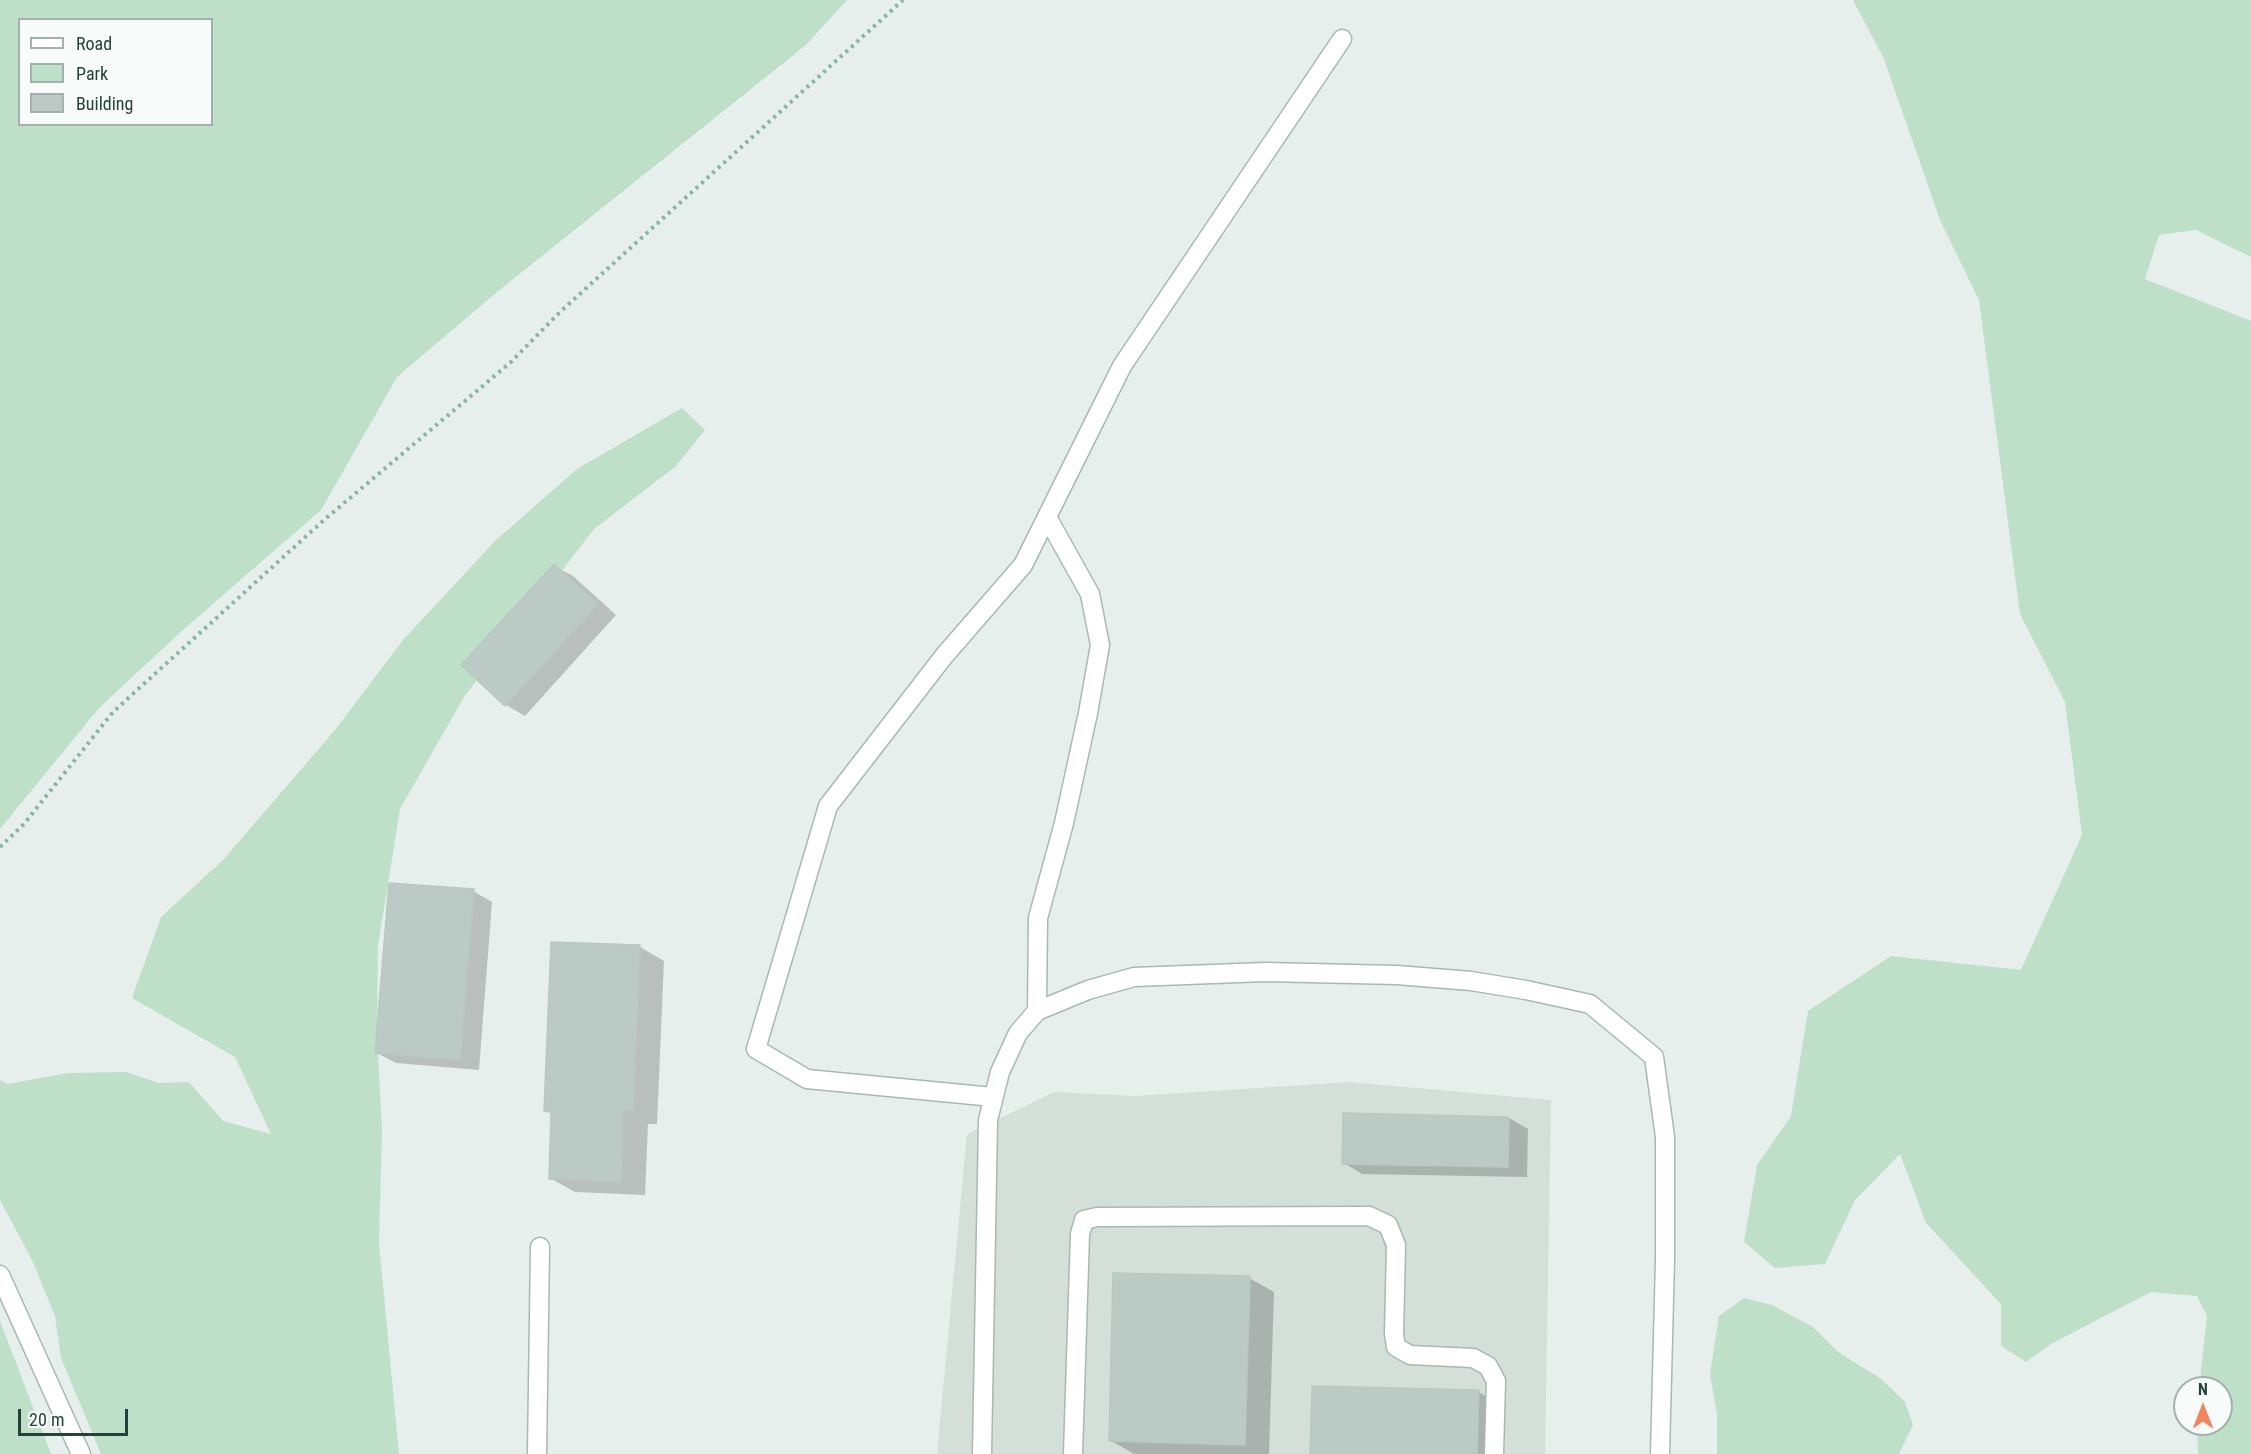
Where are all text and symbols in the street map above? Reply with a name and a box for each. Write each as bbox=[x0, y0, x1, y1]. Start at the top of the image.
legend bbox=[18, 18, 213, 126]
text: Road bbox=[76, 33, 112, 54]
text: Park bbox=[76, 63, 108, 84]
text: Building bbox=[76, 93, 133, 114]
north arrow bbox=[2173, 1376, 2233, 1436]
text: N bbox=[2198, 1380, 2208, 1399]
scale bar bbox=[21, 1397, 130, 1435]
text: 20 m bbox=[29, 1409, 64, 1430]

